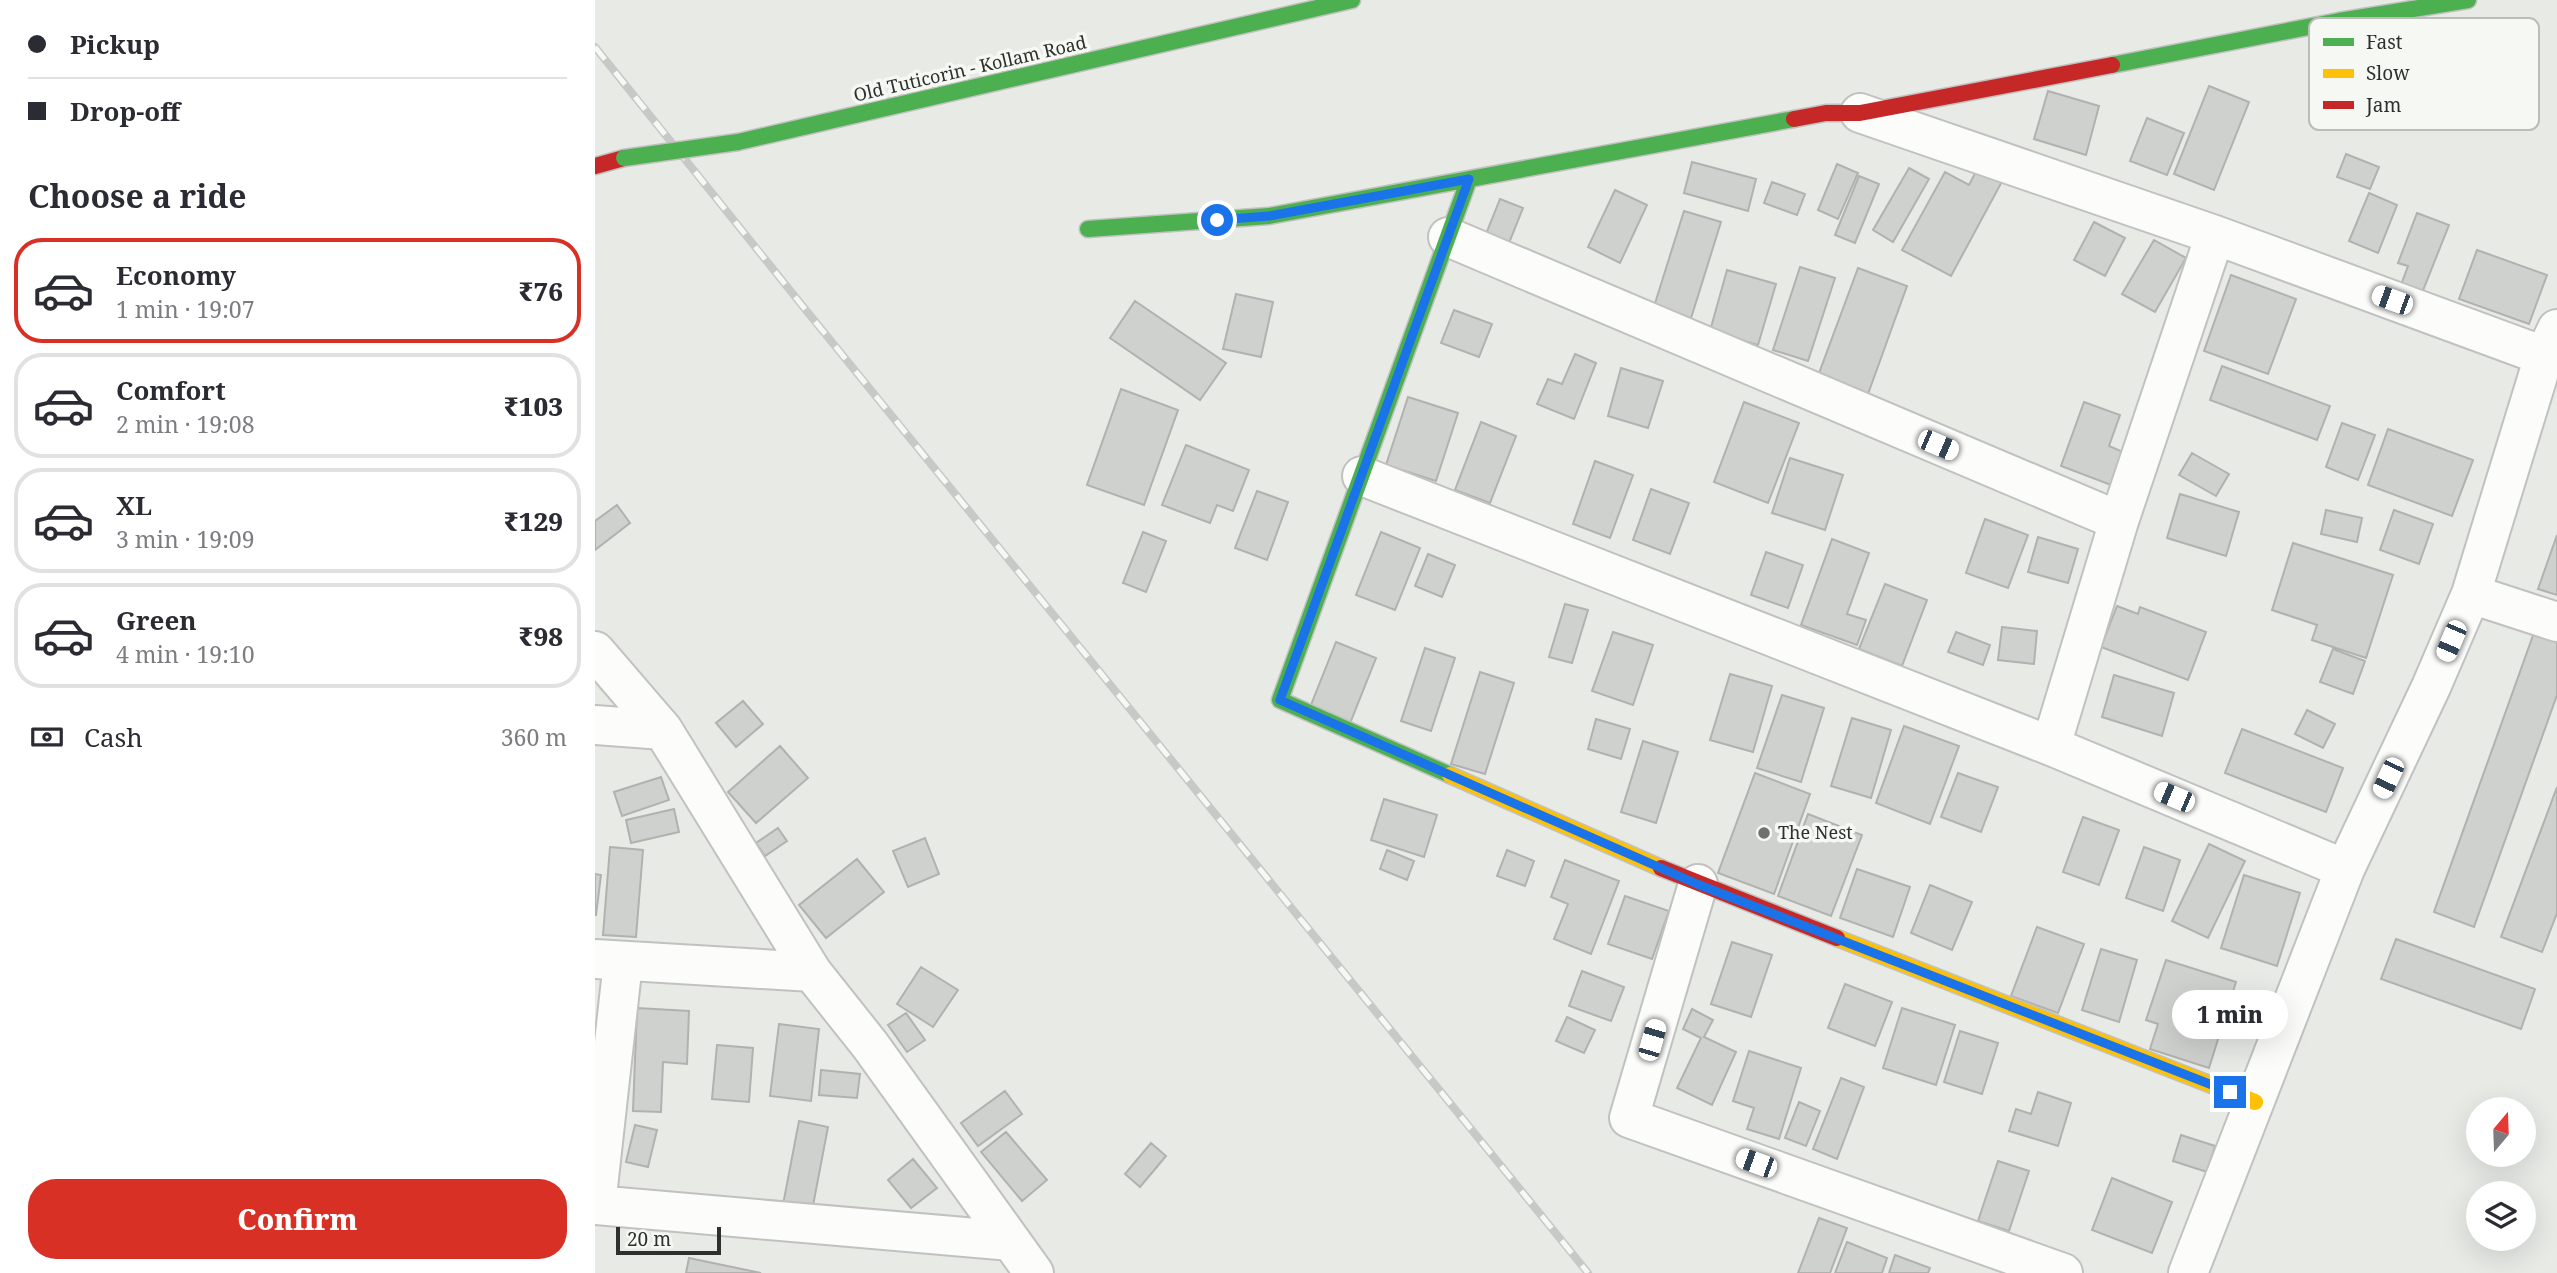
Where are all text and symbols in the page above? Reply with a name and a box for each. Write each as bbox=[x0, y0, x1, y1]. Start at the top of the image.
legend bbox=[2309, 18, 2539, 130]
text: Pickup bbox=[70, 26, 160, 62]
text: Fast bbox=[2366, 29, 2403, 55]
street label: Old Tuticorin - Kollam Road bbox=[851, 30, 1089, 107]
text: Slow bbox=[2366, 60, 2410, 86]
text: Jam bbox=[2365, 92, 2401, 118]
text: Drop-off bbox=[70, 93, 180, 129]
text: Choose a ride bbox=[28, 174, 247, 217]
route start bbox=[1201, 204, 1233, 236]
text: Economy bbox=[116, 257, 236, 293]
icon: car bbox=[32, 259, 95, 322]
text: ₹76 bbox=[519, 273, 563, 309]
car bbox=[2369, 283, 2416, 317]
text: 1 min · 19:07 bbox=[116, 293, 254, 325]
text: Comfort bbox=[116, 372, 226, 408]
icon: car bbox=[32, 374, 95, 437]
text: ₹103 bbox=[504, 388, 563, 424]
text: 2 min · 19:08 bbox=[116, 408, 254, 440]
car bbox=[1915, 427, 1962, 463]
text: XL bbox=[116, 487, 152, 523]
icon: car bbox=[32, 489, 95, 552]
text: ₹129 bbox=[504, 503, 563, 539]
text: 3 min · 19:09 bbox=[116, 523, 254, 555]
text: Green bbox=[116, 602, 197, 638]
icon: car bbox=[32, 604, 95, 667]
text: ₹98 bbox=[519, 618, 563, 654]
car bbox=[2434, 618, 2469, 664]
text: 4 min · 19:10 bbox=[116, 638, 254, 670]
icon: cash bbox=[28, 718, 66, 756]
text: Cash bbox=[84, 719, 143, 755]
text: 360 m bbox=[501, 721, 567, 753]
car bbox=[2370, 755, 2407, 801]
car bbox=[2151, 779, 2198, 815]
place label: The Nest bbox=[1778, 820, 1853, 844]
marker: The Nest bbox=[1756, 825, 1772, 841]
callout: 1 min bbox=[2172, 990, 2288, 1040]
text: 1 min bbox=[2197, 998, 2263, 1030]
car bbox=[1637, 1017, 1668, 1063]
route end bbox=[2214, 1076, 2246, 1108]
north arrow bbox=[2466, 1097, 2536, 1167]
map controls bbox=[2466, 1097, 2536, 1251]
car bbox=[1733, 1146, 1780, 1180]
button: Confirm bbox=[28, 1179, 567, 1259]
button: layers bbox=[2466, 1181, 2536, 1251]
scale bar bbox=[616, 1224, 721, 1256]
text: 20 m bbox=[627, 1226, 671, 1252]

